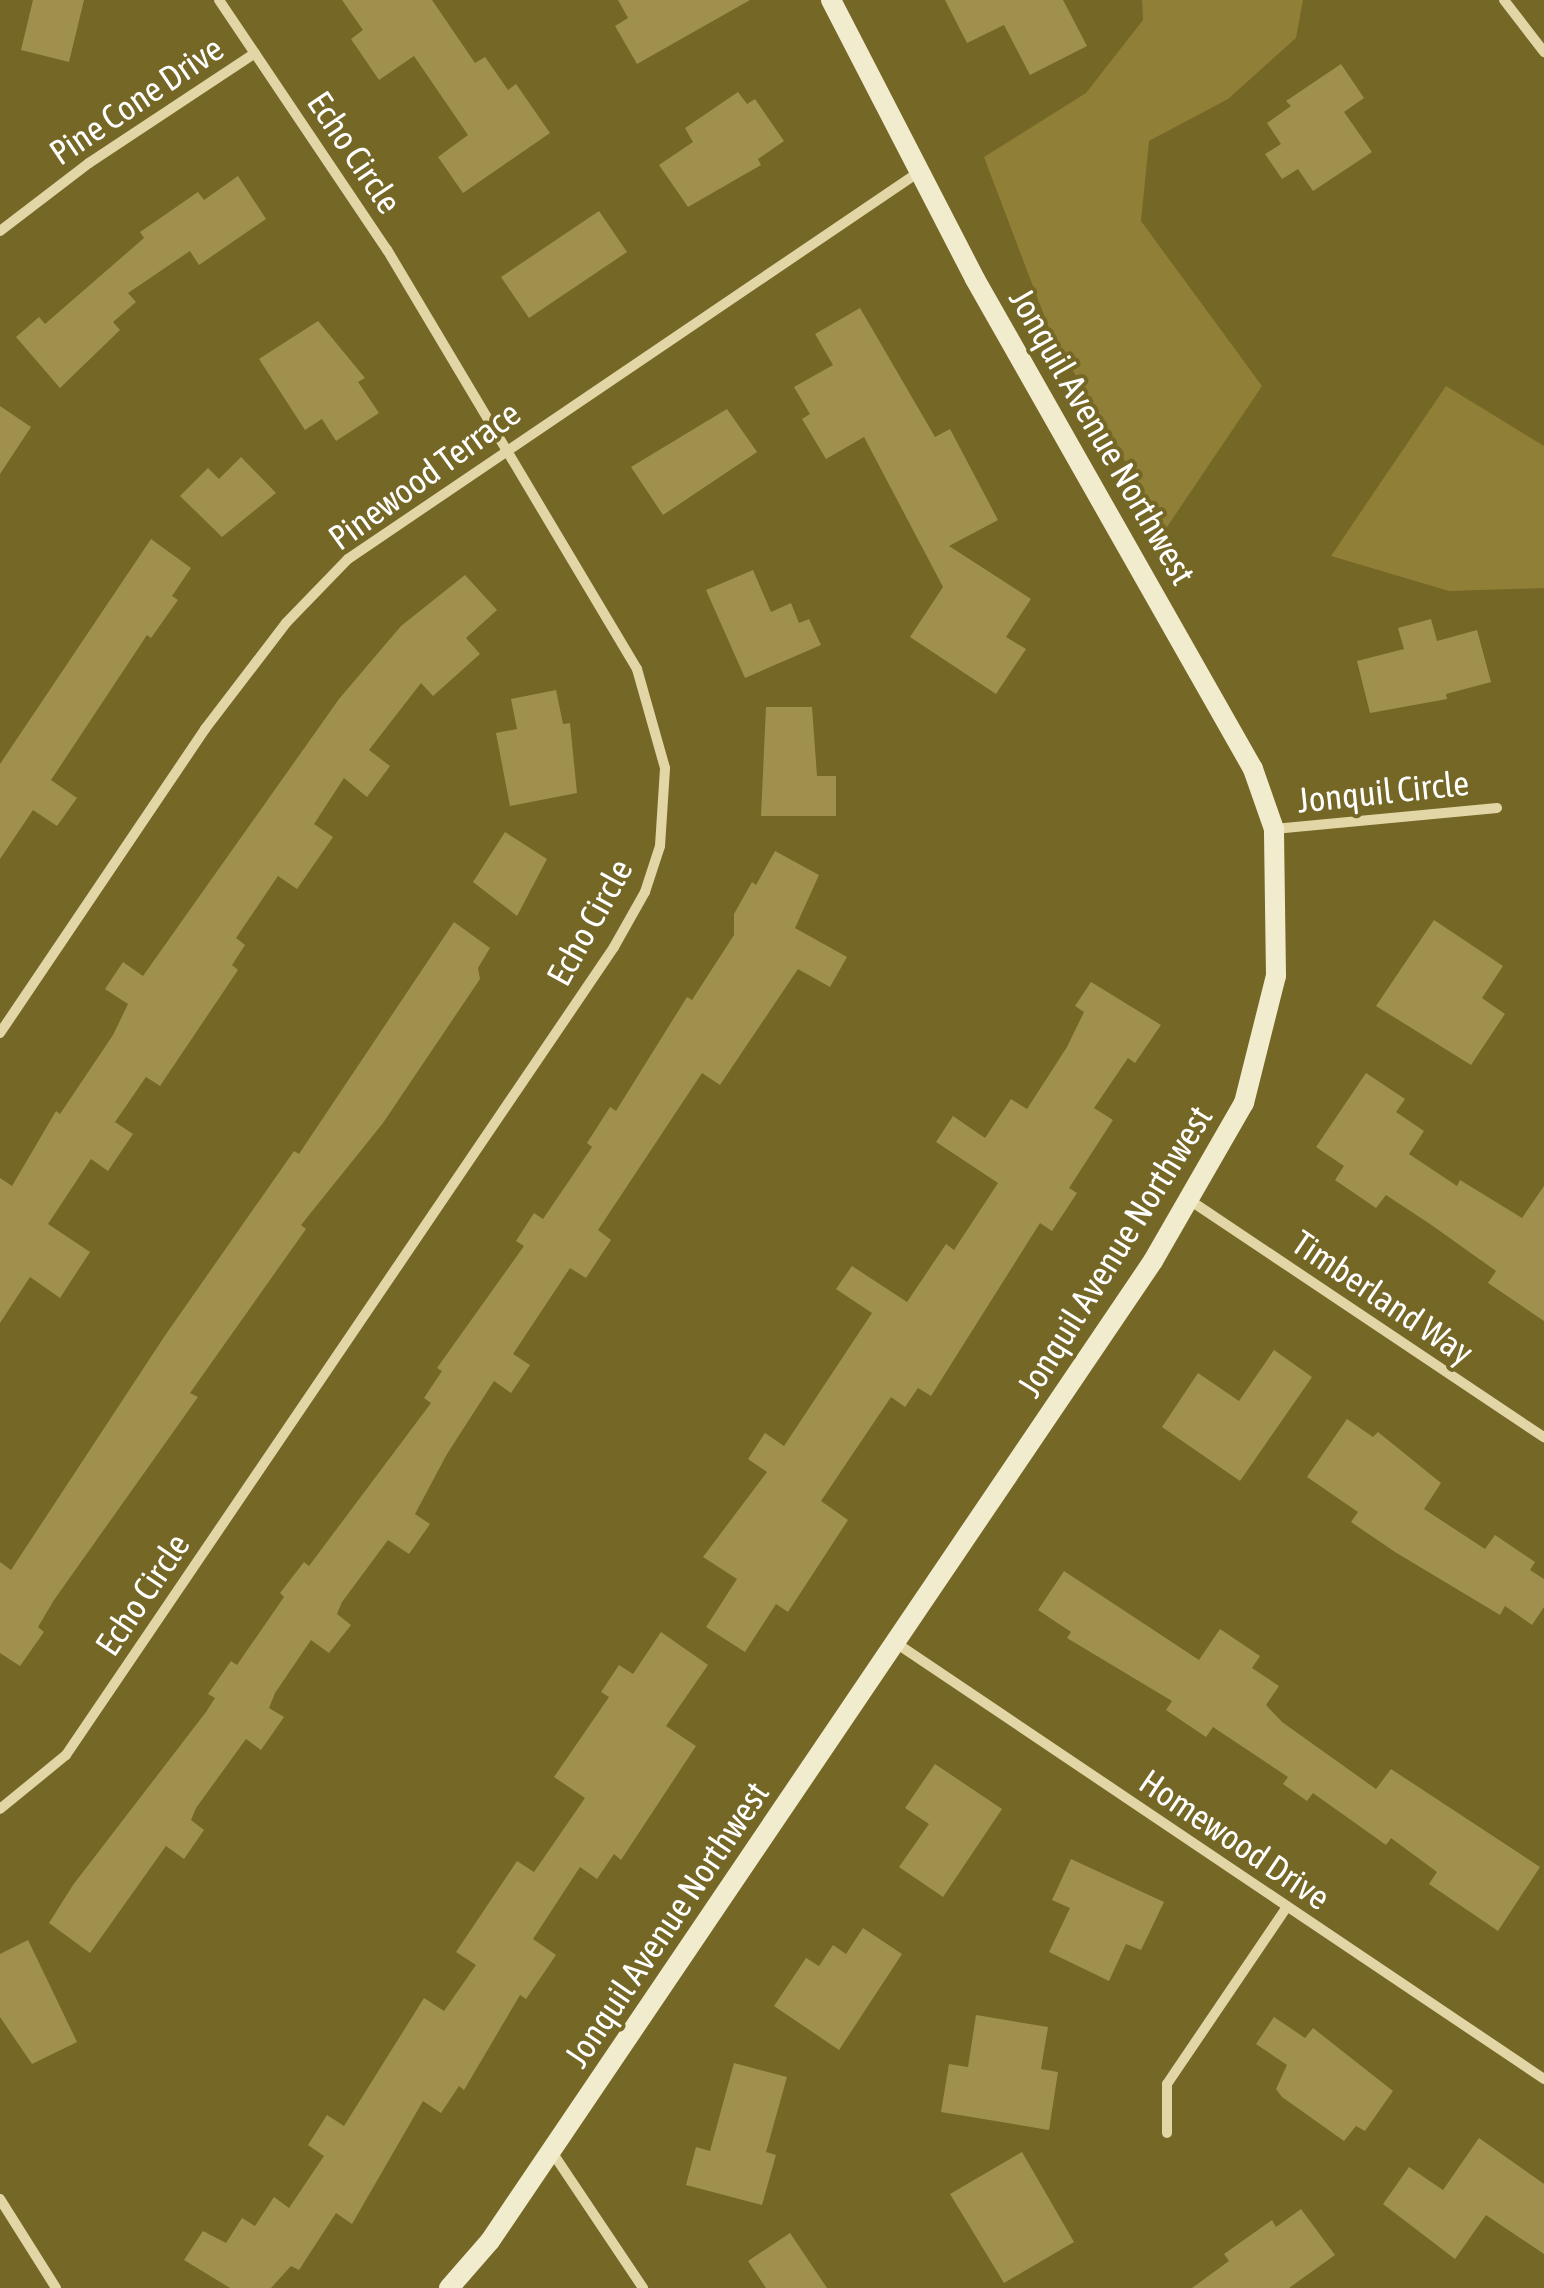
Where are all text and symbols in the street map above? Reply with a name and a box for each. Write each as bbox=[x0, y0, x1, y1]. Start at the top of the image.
street label: Pine Cone Drive bbox=[41, 27, 231, 173]
street label: Echo Circle bbox=[299, 83, 411, 221]
street label: Jonquil Avenue Northwest bbox=[1001, 280, 1205, 592]
street label: Pinewood Terrace bbox=[320, 392, 528, 558]
street label: Jonquil Circle bbox=[1295, 761, 1471, 821]
street label: Echo Circle bbox=[537, 851, 641, 993]
street label: Jonquil Avenue Northwest bbox=[1007, 1098, 1221, 1404]
street label: Timberland Way bbox=[1284, 1221, 1482, 1373]
street label: Echo Circle bbox=[86, 1525, 198, 1663]
street label: Homewood Drive bbox=[1132, 1760, 1338, 1918]
street label: Jonquil Avenue Northwest bbox=[555, 1773, 777, 2075]

